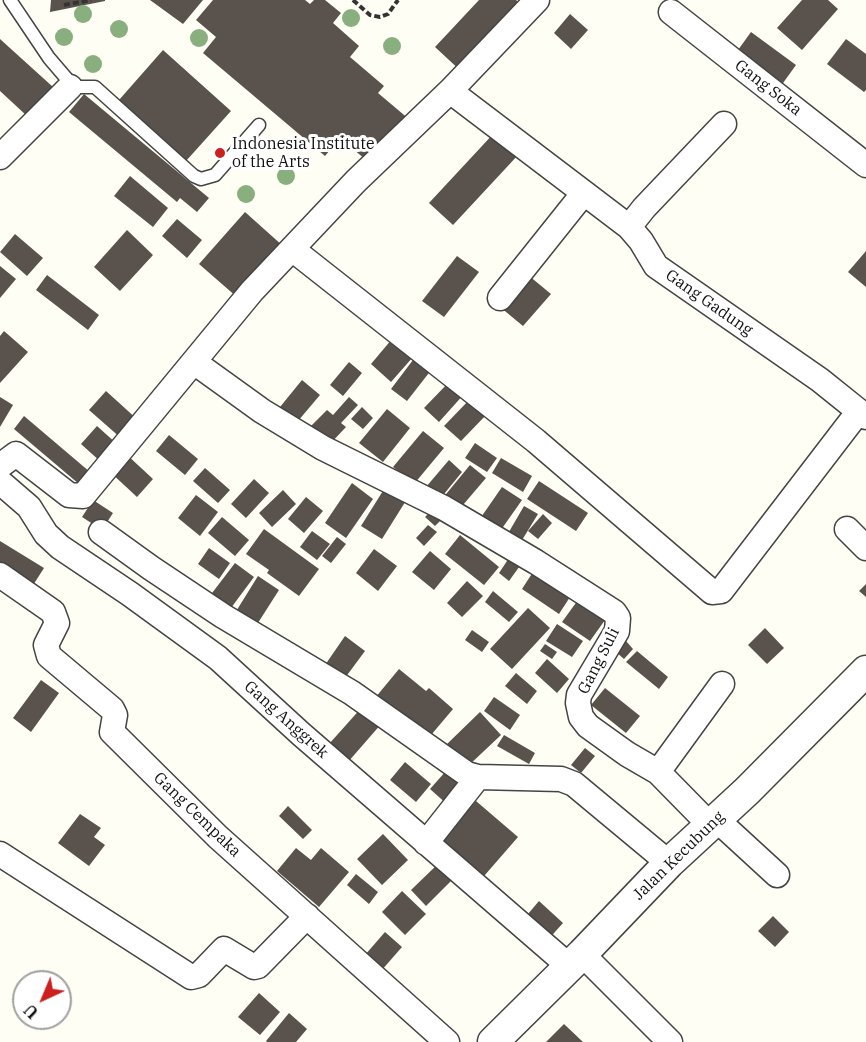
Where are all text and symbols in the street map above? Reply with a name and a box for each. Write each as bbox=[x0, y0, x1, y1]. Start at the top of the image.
street label: Gang Soka bbox=[731, 56, 805, 120]
place label: Indonesia Institute of the Arts bbox=[232, 134, 375, 172]
marker: Indonesia Institute of the Arts bbox=[213, 146, 227, 160]
street label: Gang Gadung bbox=[662, 266, 756, 340]
street label: Gang Suli bbox=[574, 624, 624, 698]
street label: Gang Anggrek bbox=[240, 677, 332, 763]
street label: Gang Cempaka bbox=[149, 769, 245, 861]
street label: Jalan Kecubung bbox=[629, 808, 729, 904]
north arrow bbox=[12, 970, 72, 1030]
text: U bbox=[20, 1000, 42, 1023]

